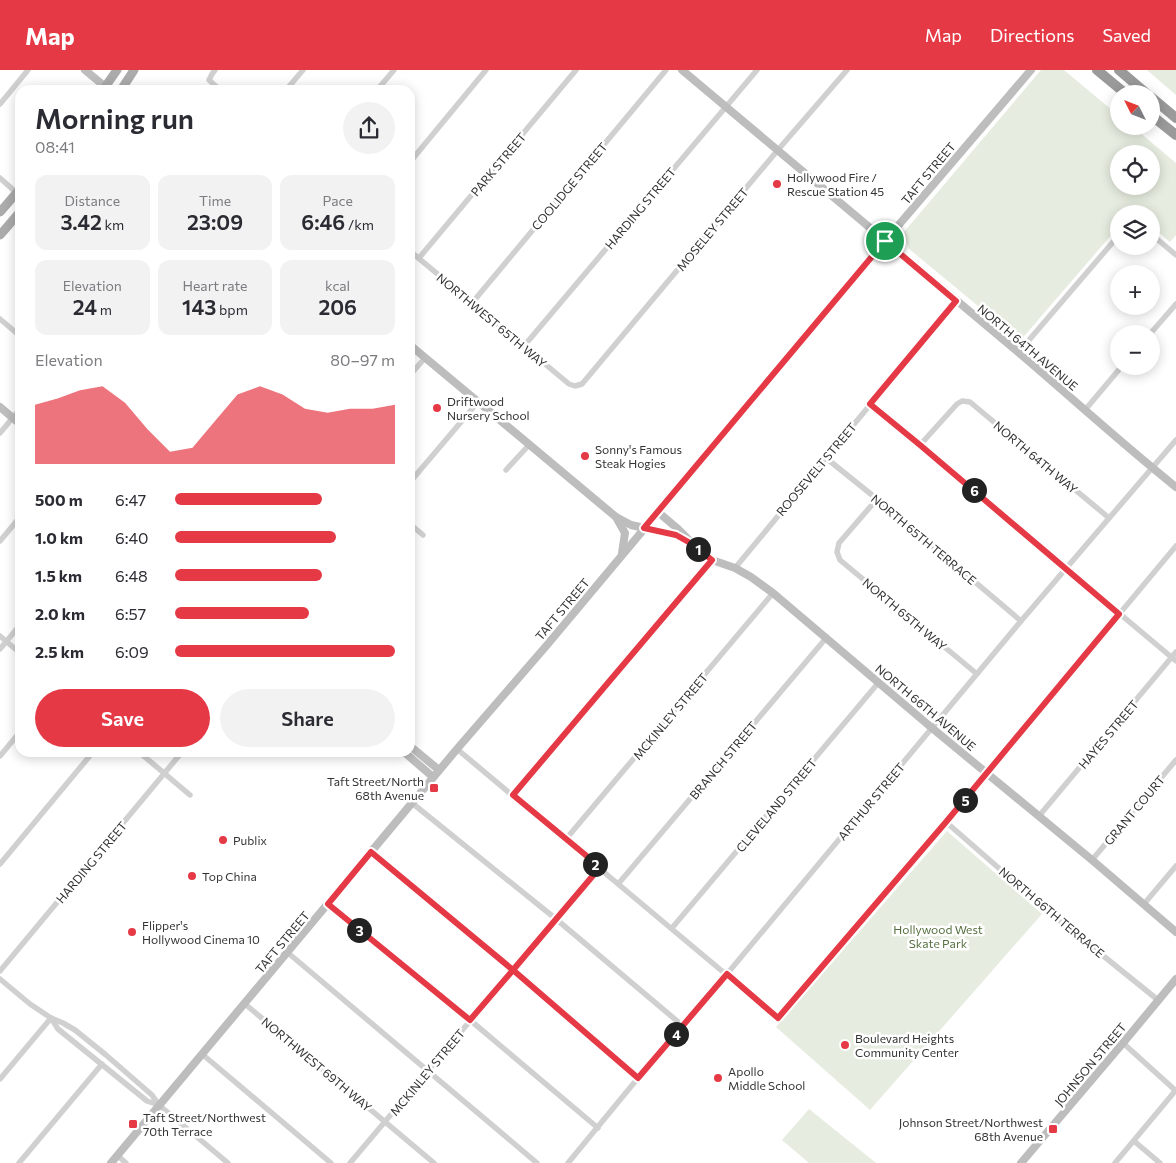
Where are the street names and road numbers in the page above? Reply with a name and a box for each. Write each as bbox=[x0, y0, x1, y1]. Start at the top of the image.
street label: PARK STREET bbox=[468, 129, 529, 198]
street label: COOLIDGE STREET bbox=[528, 139, 610, 233]
street label: TAFT STREET bbox=[898, 139, 958, 207]
street label: HARDING STREET bbox=[602, 164, 678, 252]
street label: MOSELEY STREET bbox=[673, 184, 751, 273]
street label: NORTHWEST 65TH WAY bbox=[434, 270, 550, 370]
street label: NORTH 64TH AVENUE bbox=[975, 301, 1081, 393]
street label: NORTH 64TH WAY bbox=[991, 418, 1081, 496]
street label: ROOSEVELT STREET bbox=[773, 419, 859, 518]
street label: NORTH 65TH TERRACE bbox=[869, 491, 979, 587]
street label: TAFT STREET bbox=[532, 575, 592, 643]
street label: NORTH 65TH WAY bbox=[860, 575, 950, 653]
street label: NORTH 66TH AVENUE bbox=[873, 661, 979, 753]
street label: MCKINLEY STREET bbox=[630, 670, 710, 762]
street label: HAYES STREET bbox=[1075, 697, 1141, 771]
street label: BRANCH STREET bbox=[686, 718, 760, 802]
street label: CLEVELAND STREET bbox=[733, 755, 819, 854]
street label: ARTHUR STREET bbox=[835, 759, 908, 842]
street label: GRANT COURT bbox=[1101, 772, 1167, 848]
street label: HARDING STREET bbox=[53, 818, 129, 906]
street label: NORTH 66TH TERRACE bbox=[997, 864, 1107, 960]
street label: TAFT STREET bbox=[252, 908, 312, 976]
street label: NORTHWEST 69TH WAY bbox=[259, 1014, 375, 1114]
street label: JOHNSON STREET bbox=[1051, 1019, 1130, 1109]
street label: MCKINLEY STREET bbox=[387, 1026, 467, 1118]

